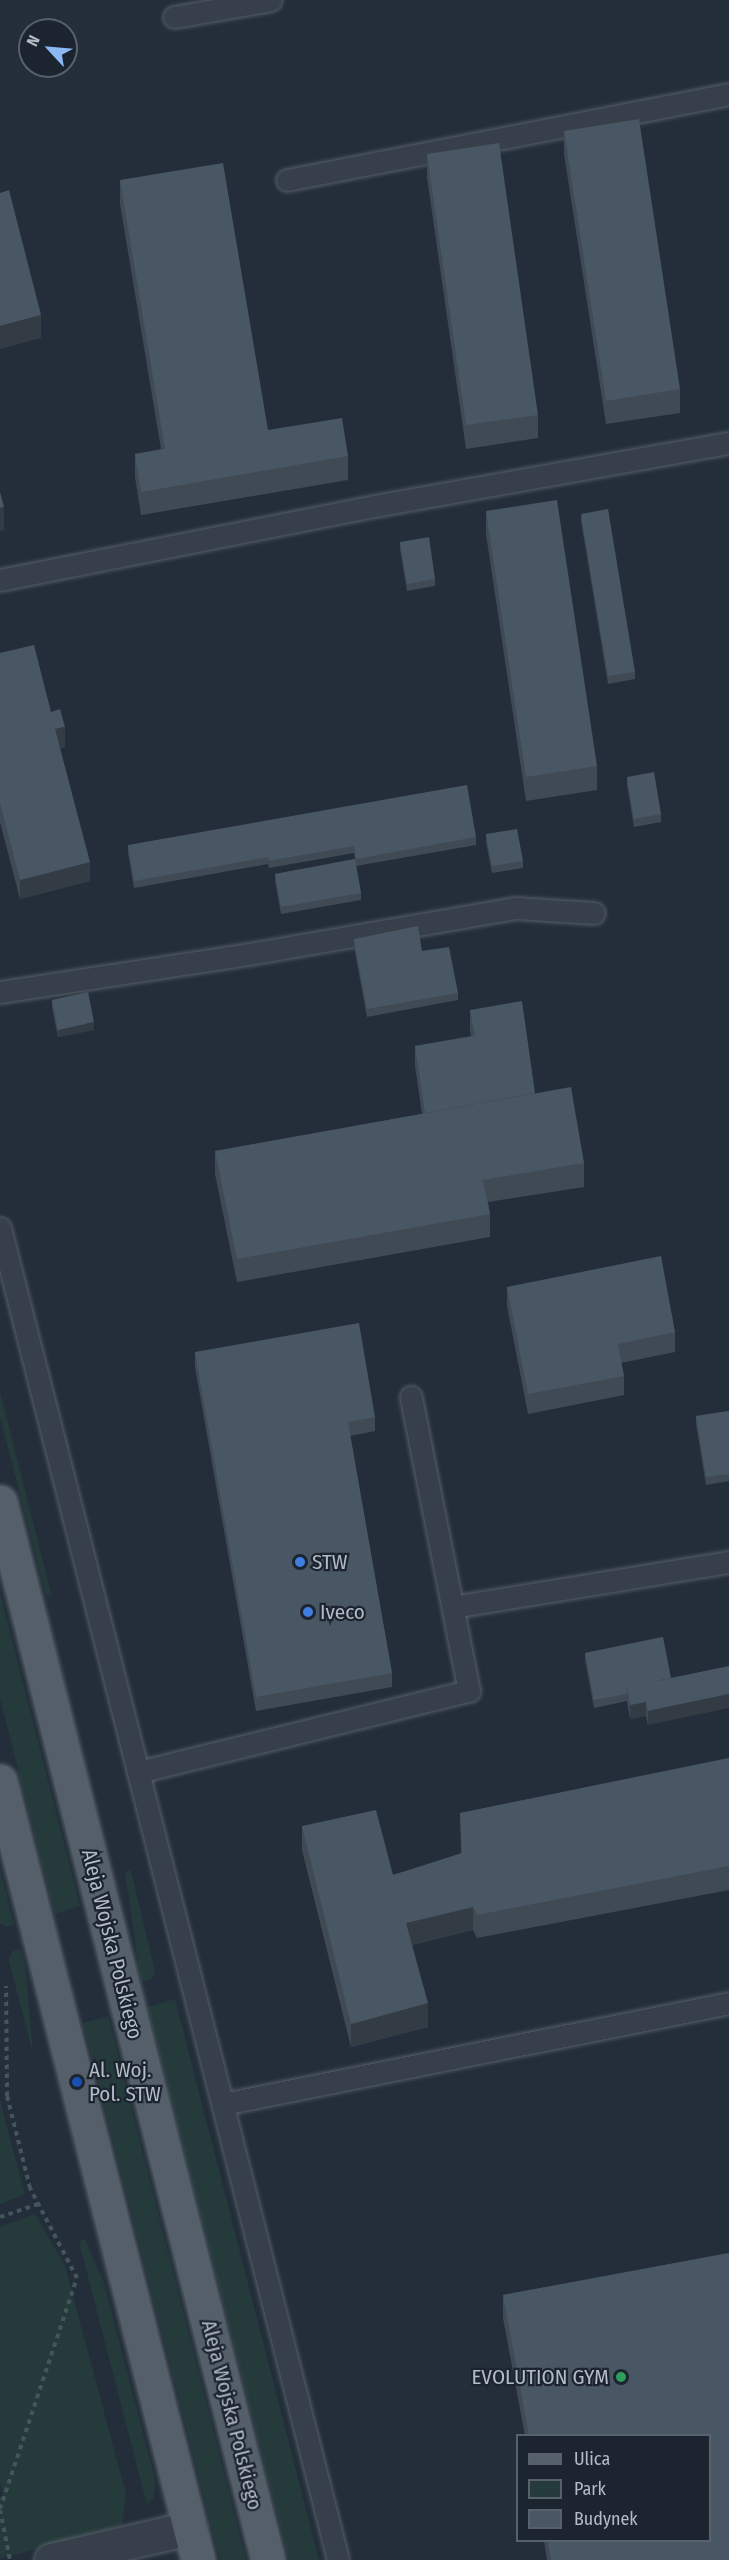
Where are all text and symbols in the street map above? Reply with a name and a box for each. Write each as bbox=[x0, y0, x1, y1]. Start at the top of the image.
north arrow bbox=[18, 18, 78, 78]
text: N bbox=[23, 32, 44, 49]
place label: STW bbox=[312, 1549, 347, 1575]
marker: STW bbox=[293, 1555, 307, 1569]
place label: Iveco bbox=[320, 1599, 365, 1625]
marker: Iveco bbox=[301, 1605, 315, 1619]
street label: Aleja Wojska Polskiego bbox=[76, 1846, 148, 2042]
place label: Al. Woj. Pol. STW bbox=[89, 2057, 161, 2107]
marker: Al. Woj. Pol. STW bbox=[70, 2075, 84, 2089]
street label: Aleja Wojska Polskiego bbox=[196, 2317, 268, 2513]
place label: EVOLUTION GYM bbox=[472, 2364, 609, 2390]
marker: EVOLUTION GYM bbox=[614, 2370, 628, 2384]
legend bbox=[516, 2434, 711, 2542]
text: Ulica bbox=[574, 2448, 610, 2470]
text: Park bbox=[574, 2478, 606, 2500]
text: Budynek bbox=[574, 2508, 638, 2530]

